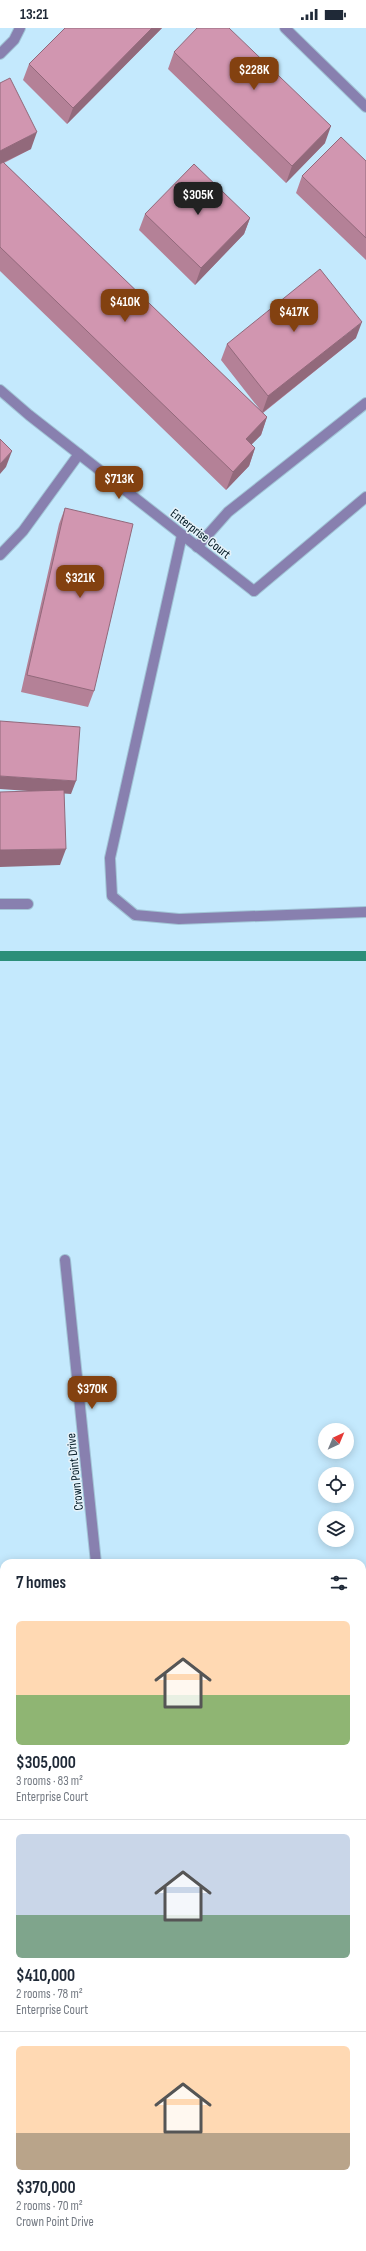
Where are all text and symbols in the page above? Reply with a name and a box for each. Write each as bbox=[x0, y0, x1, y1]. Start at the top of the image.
text: 13:21 bbox=[20, 5, 48, 24]
pin: $228K bbox=[226, 57, 282, 91]
text: $228K bbox=[239, 62, 269, 78]
pin: $305K bbox=[170, 182, 226, 216]
text: $305K bbox=[183, 187, 213, 203]
pin: $410K bbox=[97, 289, 153, 323]
text: $410K bbox=[110, 294, 140, 310]
pin: $417K bbox=[266, 299, 322, 333]
text: $417K bbox=[279, 304, 309, 320]
pin: $713K bbox=[91, 466, 147, 500]
text: $713K bbox=[104, 471, 134, 487]
street label: Enterprise Court bbox=[167, 505, 234, 562]
pin: $321K bbox=[52, 565, 108, 599]
text: $321K bbox=[65, 570, 95, 586]
pin: $370K bbox=[64, 1376, 120, 1410]
text: $370K bbox=[77, 1381, 107, 1397]
north arrow bbox=[318, 1423, 354, 1459]
map controls bbox=[318, 1423, 354, 1547]
street label: Crown Point Drive bbox=[63, 1432, 87, 1511]
button: locate bbox=[318, 1467, 354, 1503]
button: layers bbox=[318, 1511, 354, 1547]
icon: filters bbox=[328, 1572, 350, 1594]
text: 7 homes bbox=[16, 1573, 66, 1593]
icon: home bbox=[147, 1647, 219, 1719]
text: $305,000 bbox=[16, 1753, 76, 1773]
text: 3 rooms · 83 m² bbox=[16, 1773, 83, 1789]
text: Enterprise Court bbox=[16, 1789, 88, 1805]
icon: home bbox=[147, 1860, 219, 1932]
text: $410,000 bbox=[16, 1966, 75, 1986]
text: 2 rooms · 78 m² bbox=[16, 1986, 83, 2002]
text: Enterprise Court bbox=[16, 2002, 88, 2018]
icon: home bbox=[147, 2072, 219, 2144]
text: $370,000 bbox=[16, 2178, 76, 2198]
text: 2 rooms · 70 m² bbox=[16, 2198, 83, 2214]
text: Crown Point Drive bbox=[16, 2214, 94, 2230]

